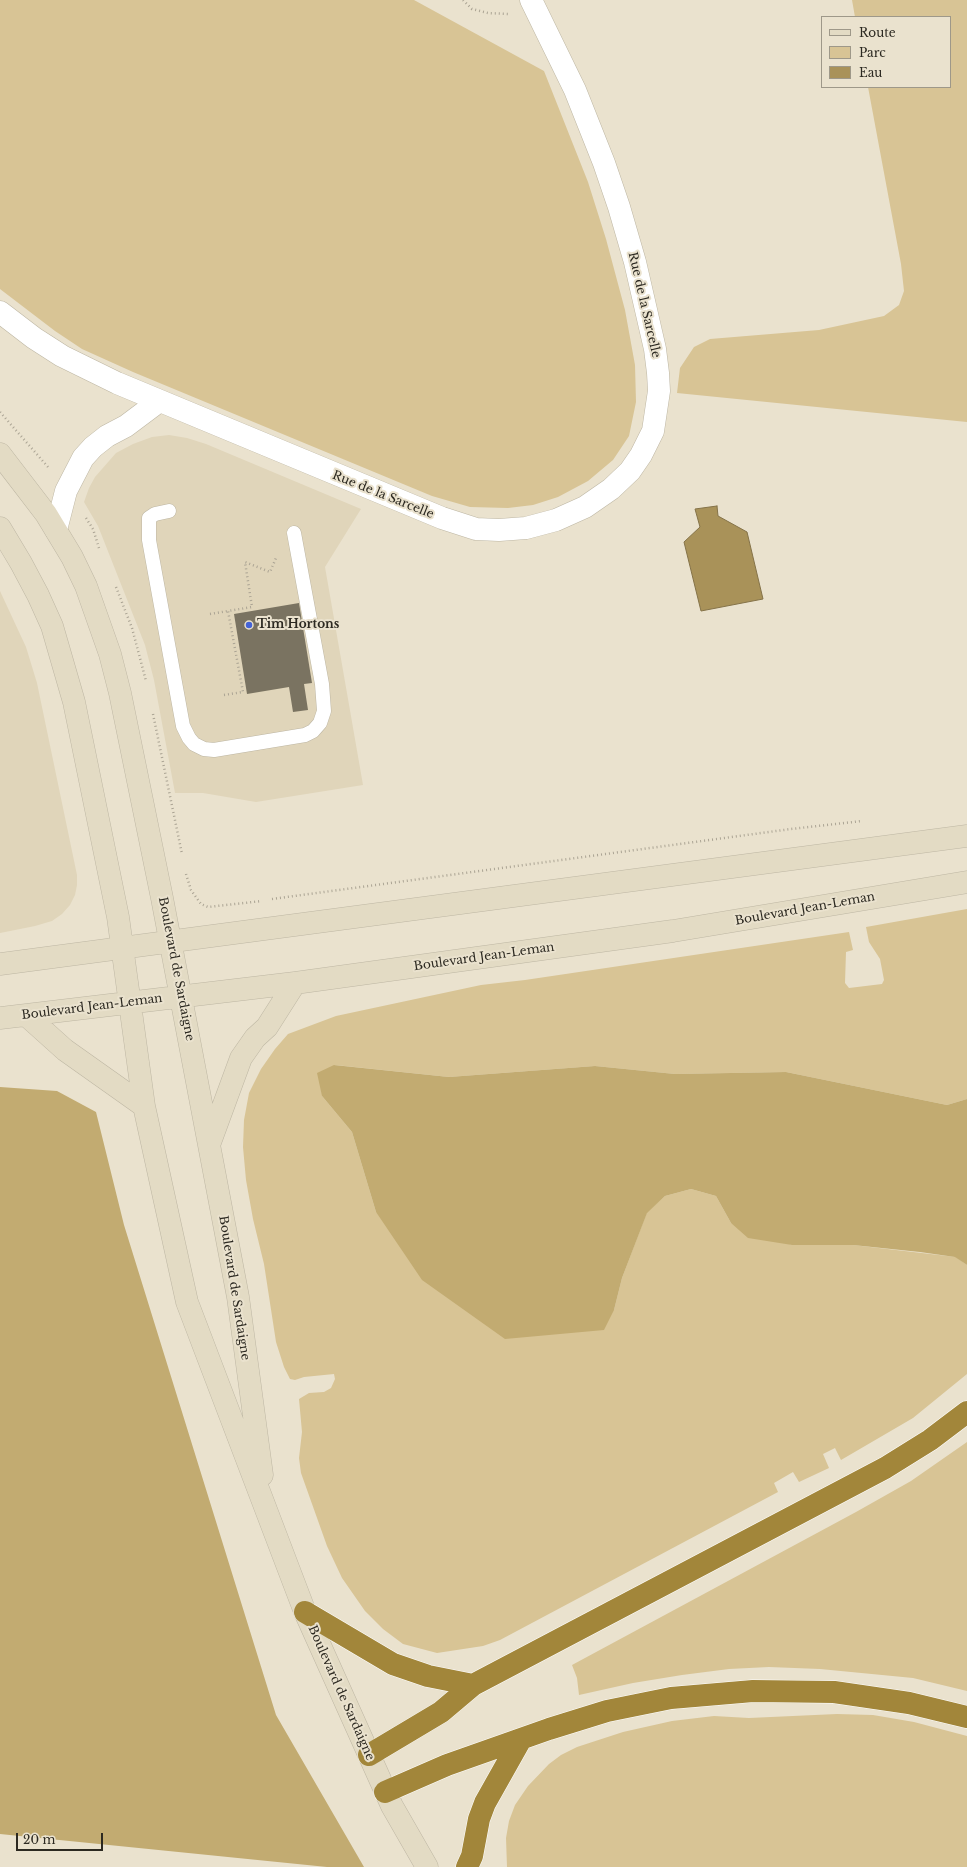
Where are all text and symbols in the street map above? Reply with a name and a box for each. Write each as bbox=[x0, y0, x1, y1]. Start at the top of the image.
legend bbox=[821, 16, 951, 88]
text: Route bbox=[859, 25, 896, 40]
text: Parc bbox=[859, 45, 886, 60]
text: Eau bbox=[859, 65, 882, 80]
street label: Rue de la Sarcelle bbox=[625, 251, 663, 359]
street label: Rue de la Sarcelle bbox=[330, 468, 436, 522]
place label: Tim Hortons bbox=[257, 618, 339, 632]
marker: Tim Hortons bbox=[244, 620, 254, 630]
street label: Boulevard Jean-Leman bbox=[734, 890, 876, 928]
street label: Boulevard de Sardaigne bbox=[155, 896, 197, 1042]
street label: Boulevard Jean-Leman bbox=[413, 940, 555, 974]
street label: Boulevard Jean-Leman bbox=[21, 991, 163, 1023]
street label: Boulevard de Sardaigne bbox=[215, 1215, 253, 1361]
street label: Boulevard de Sardaigne bbox=[305, 1623, 377, 1763]
scale bar bbox=[18, 1825, 105, 1851]
text: 20 m bbox=[23, 1832, 55, 1847]

